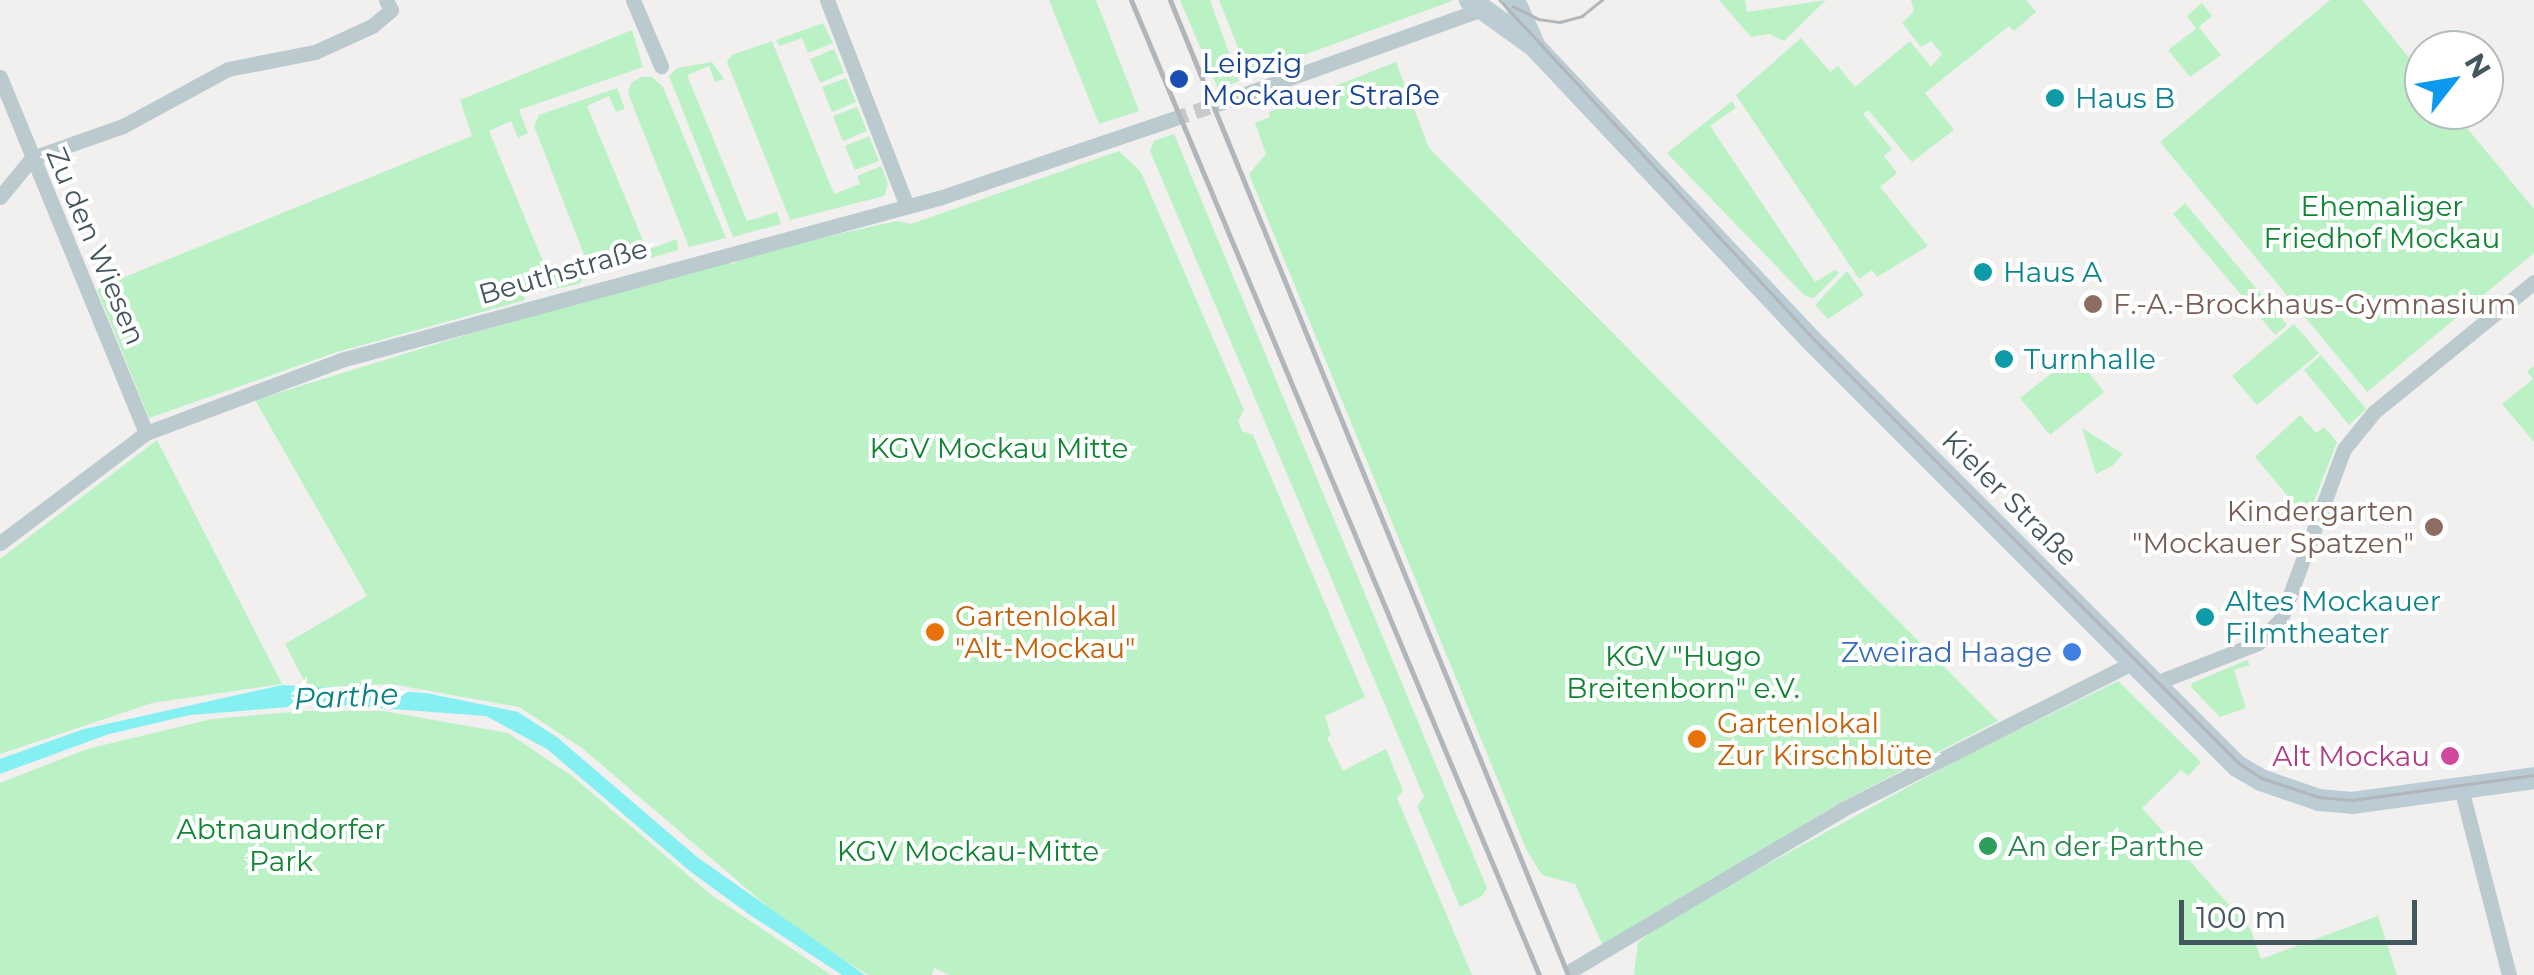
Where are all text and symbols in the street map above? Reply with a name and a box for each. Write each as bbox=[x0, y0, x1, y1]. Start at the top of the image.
north arrow bbox=[2404, 30, 2504, 130]
place label: Leipzig Mockauer Straße bbox=[1202, 46, 1440, 112]
text: N bbox=[2458, 47, 2498, 84]
marker: Leipzig Mockauer Straße bbox=[1166, 66, 1192, 92]
place label: Haus B bbox=[2075, 81, 2175, 115]
marker: Haus B bbox=[2044, 87, 2066, 109]
street label: Zu den Wiesen bbox=[39, 142, 153, 350]
park label: Ehemaliger Friedhof Mockau bbox=[2264, 189, 2500, 255]
street label: Beuthstraße bbox=[475, 231, 651, 311]
place label: Haus A bbox=[2003, 255, 2102, 289]
marker: Haus A bbox=[1972, 261, 1994, 283]
place label: F.-A.-Brockhaus-Gymnasium bbox=[2113, 287, 2516, 321]
marker: F.-A.-Brockhaus-Gymnasium bbox=[2082, 293, 2104, 315]
place label: Turnhalle bbox=[2024, 342, 2156, 376]
marker: Turnhalle bbox=[1993, 348, 2015, 370]
street label: Kieler Straße bbox=[1935, 423, 2085, 573]
park label: KGV Mockau Mitte bbox=[869, 431, 1129, 465]
place label: Kindergarten "Mockauer Spatzen" bbox=[2132, 494, 2414, 560]
marker: Kindergarten "Mockauer Spatzen" bbox=[2423, 516, 2445, 538]
place label: Altes Mockauer Filmtheater bbox=[2225, 584, 2441, 650]
place label: Gartenlokal "Alt-Mockau" bbox=[955, 599, 1135, 665]
marker: Altes Mockauer Filmtheater bbox=[2194, 606, 2216, 628]
marker: Gartenlokal "Alt-Mockau" bbox=[924, 621, 946, 643]
place label: Zweirad Haage bbox=[1841, 635, 2052, 669]
park label: KGV "Hugo Breitenborn" e.V. bbox=[1566, 639, 1800, 705]
marker: Zweirad Haage bbox=[2061, 641, 2083, 663]
water label: Parthe bbox=[293, 676, 399, 718]
place label: Gartenlokal Zur Kirschblüte bbox=[1717, 706, 1932, 772]
marker: Gartenlokal Zur Kirschblüte bbox=[1686, 728, 1708, 750]
place label: Alt Mockau bbox=[2272, 739, 2430, 773]
marker: Alt Mockau bbox=[2439, 745, 2461, 767]
park label: Abtnaundorfer Park bbox=[177, 812, 385, 878]
place label: An der Parthe bbox=[2008, 829, 2204, 863]
park label: KGV Mockau-Mitte bbox=[837, 834, 1099, 868]
marker: An der Parthe bbox=[1977, 835, 1999, 857]
scale bar bbox=[2184, 880, 2422, 942]
text: 100 m bbox=[2196, 899, 2286, 936]

